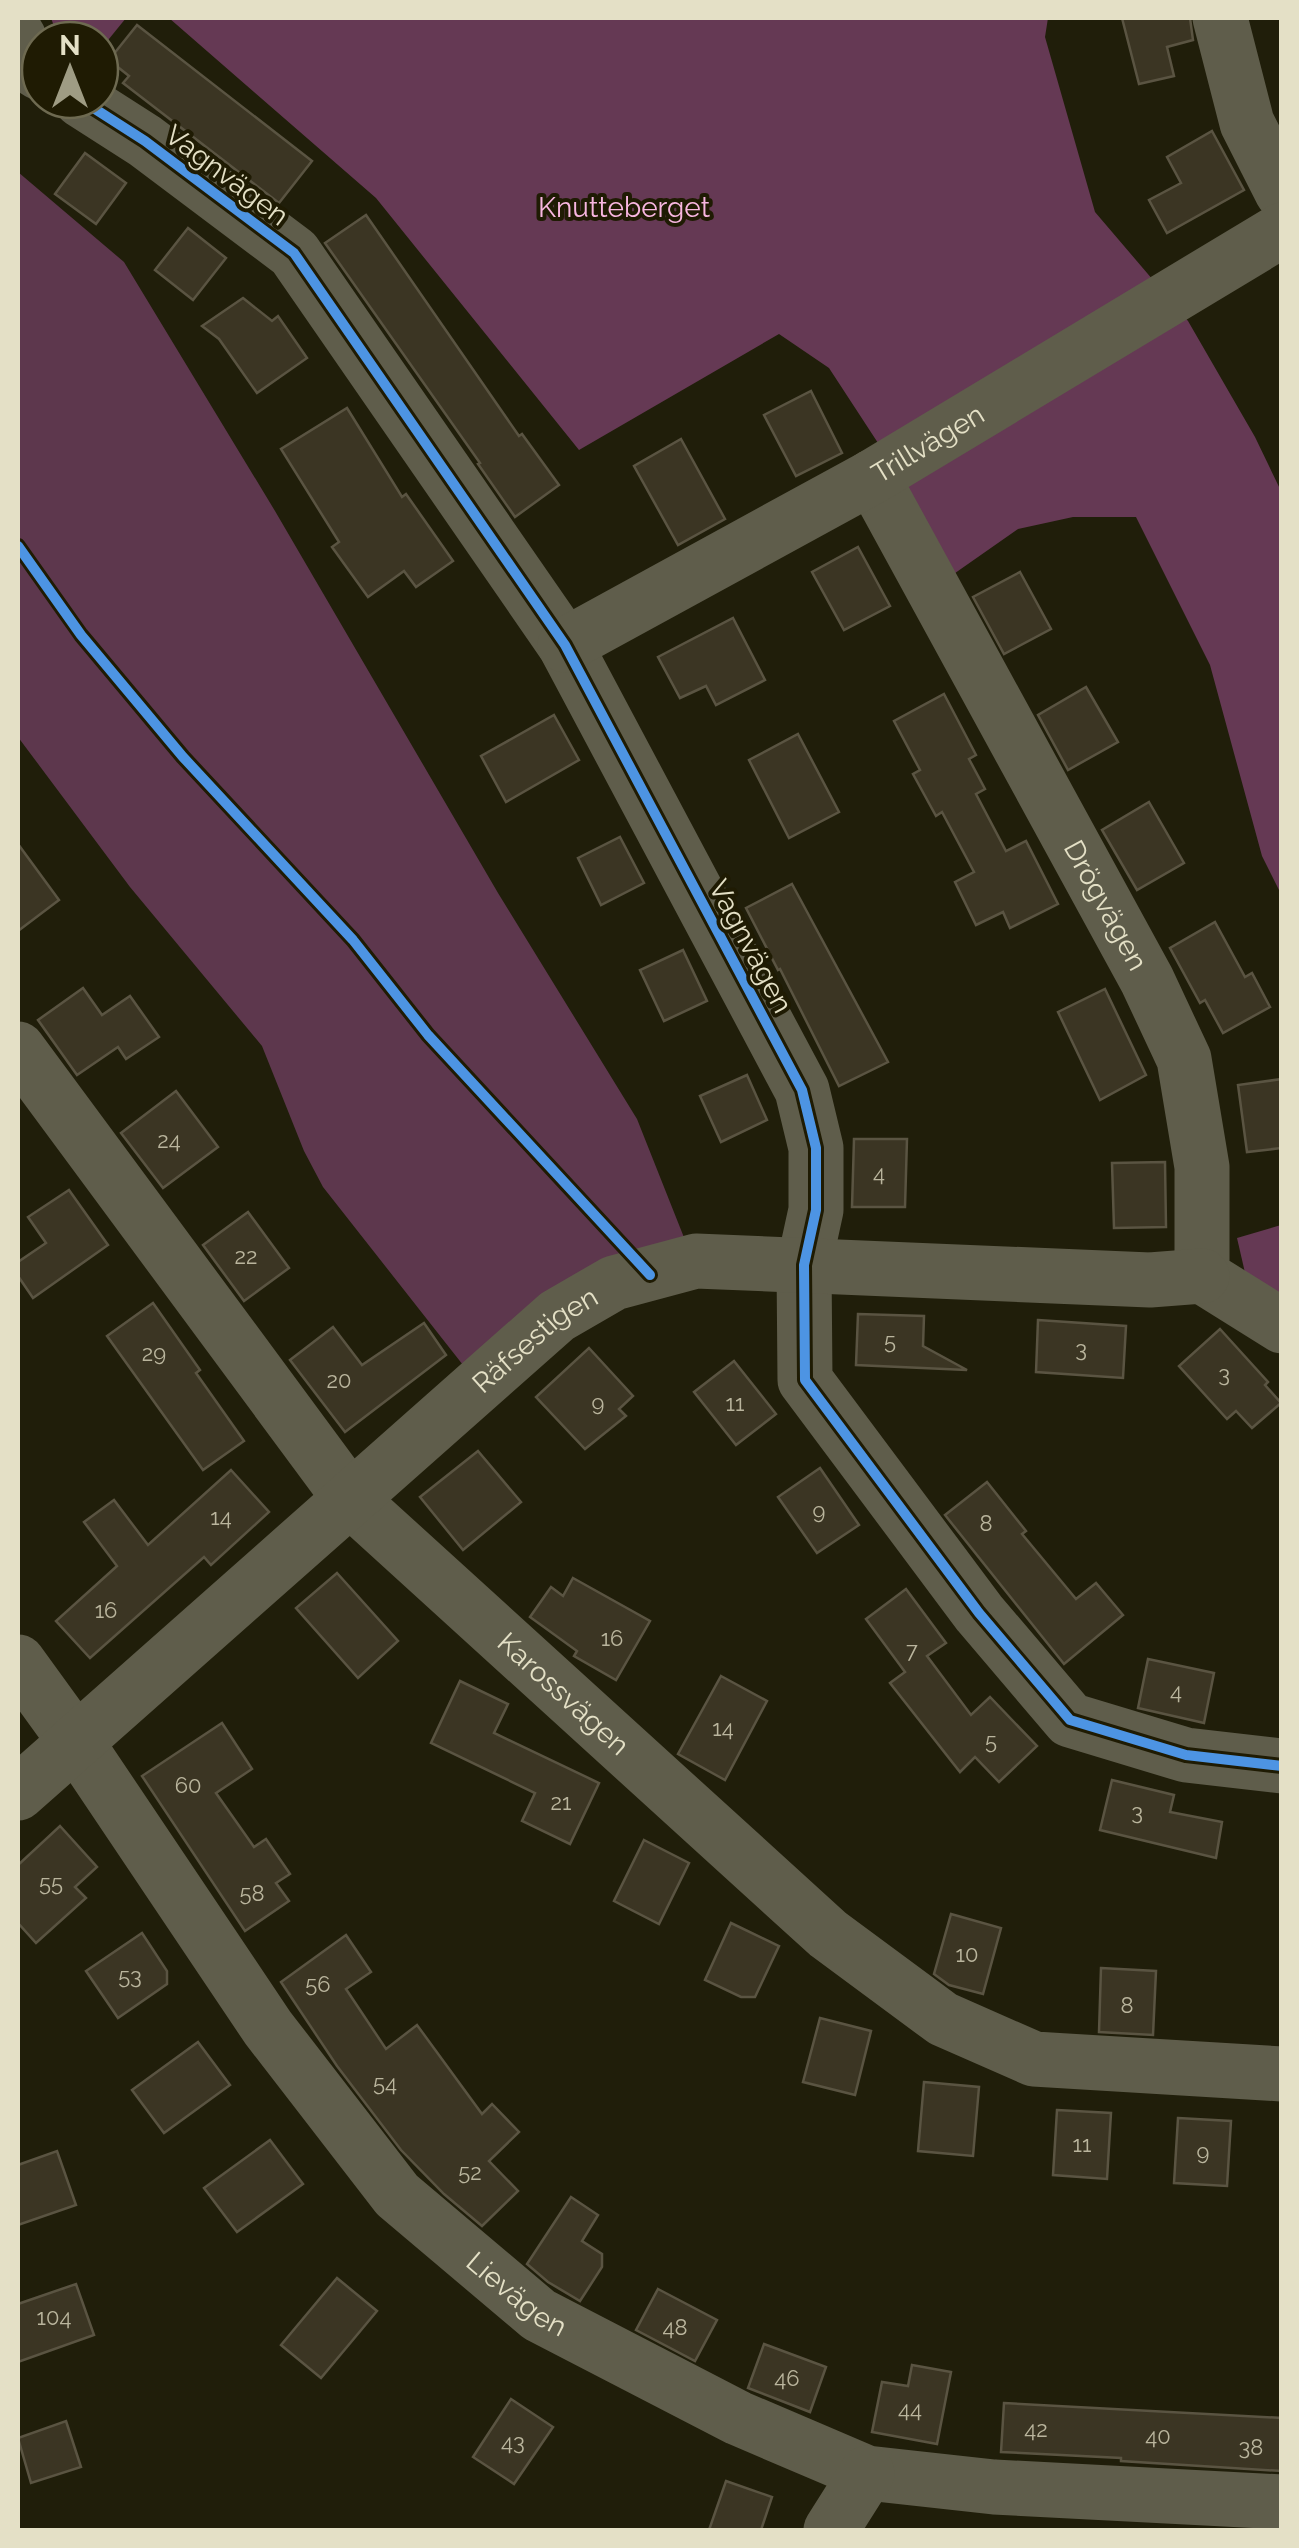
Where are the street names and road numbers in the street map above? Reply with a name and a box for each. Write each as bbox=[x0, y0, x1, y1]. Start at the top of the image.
street label: Vagnvägen bbox=[158, 118, 295, 233]
street label: Trillvägen bbox=[866, 397, 990, 490]
street label: Drögvägen bbox=[1057, 835, 1155, 976]
street label: Vagnvägen bbox=[702, 874, 799, 1018]
street label: Räfsestigen bbox=[466, 1280, 604, 1400]
street label: Karossvägen bbox=[491, 1626, 636, 1762]
street label: Lievägen bbox=[460, 2245, 572, 2343]

